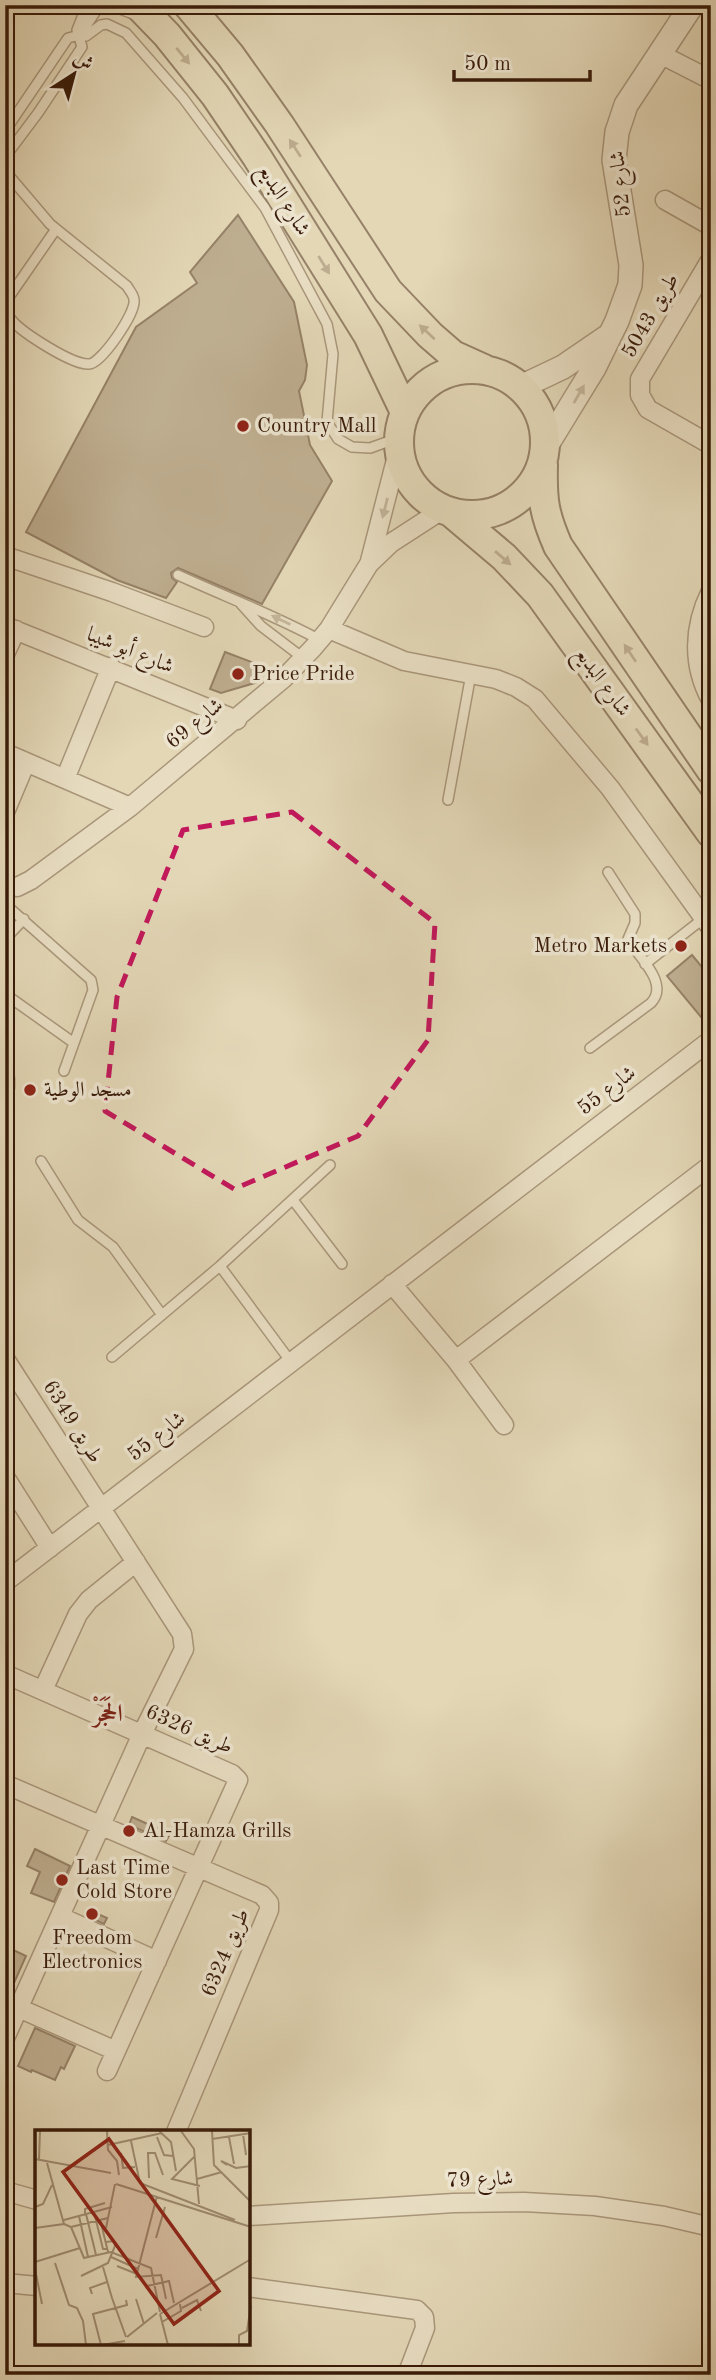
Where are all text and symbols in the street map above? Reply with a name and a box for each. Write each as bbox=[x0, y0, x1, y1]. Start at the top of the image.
north arrow bbox=[38, 38, 108, 108]
scale bar bbox=[454, 38, 590, 82]
one-way arrow bbox=[176, 47, 191, 65]
text: ش bbox=[69, 49, 96, 75]
text: 50 m bbox=[464, 54, 511, 75]
one-way arrow bbox=[288, 138, 301, 158]
street label: شارع 52 bbox=[607, 149, 641, 218]
street label: شارع البديع bbox=[247, 161, 313, 243]
one-way arrow bbox=[317, 255, 330, 275]
street label: طريق 5043 bbox=[619, 270, 684, 362]
one-way arrow bbox=[418, 324, 436, 340]
one-way arrow bbox=[573, 385, 585, 404]
place label: Country Mall bbox=[257, 416, 377, 437]
marker: Country Mall bbox=[235, 418, 251, 434]
one-way arrow bbox=[379, 497, 390, 519]
one-way arrow bbox=[495, 549, 512, 565]
one-way arrow bbox=[271, 614, 291, 625]
street label: شارع أبو شيبا bbox=[81, 619, 179, 683]
street label: شارع البديع bbox=[564, 643, 634, 725]
one-way arrow bbox=[624, 643, 637, 663]
place label: Price Pride bbox=[252, 664, 354, 685]
marker: Price Pride bbox=[230, 666, 246, 682]
street label: شارع 69 bbox=[162, 695, 231, 758]
one-way arrow bbox=[635, 728, 649, 746]
place label: Metro Markets bbox=[534, 936, 667, 957]
marker: Metro Markets bbox=[673, 938, 689, 954]
street label: شارع 55 bbox=[574, 1063, 644, 1124]
place label: مسجد الوطية bbox=[44, 1080, 132, 1102]
marker: مسجد الوطية bbox=[22, 1082, 38, 1098]
street label: طريق 6349 bbox=[38, 1377, 106, 1468]
street label: شارع 55 bbox=[124, 1408, 193, 1471]
district label: الحَجَرْ bbox=[90, 1695, 123, 1728]
street label: طريق 6326 bbox=[142, 1701, 236, 1759]
place label: Al-Hamza Grills bbox=[143, 1821, 291, 1842]
marker: Al-Hamza Grills bbox=[121, 1823, 137, 1839]
place label: Last Time Cold Store bbox=[76, 1858, 172, 1903]
marker: Last Time Cold Store bbox=[54, 1872, 70, 1888]
marker: Freedom Electronics bbox=[84, 1906, 100, 1922]
street label: طريق 6324 bbox=[198, 1906, 255, 2000]
place label: Freedom Electronics bbox=[42, 1928, 142, 1973]
inset map bbox=[35, 2130, 250, 2345]
street label: شارع 79 bbox=[446, 2168, 514, 2198]

